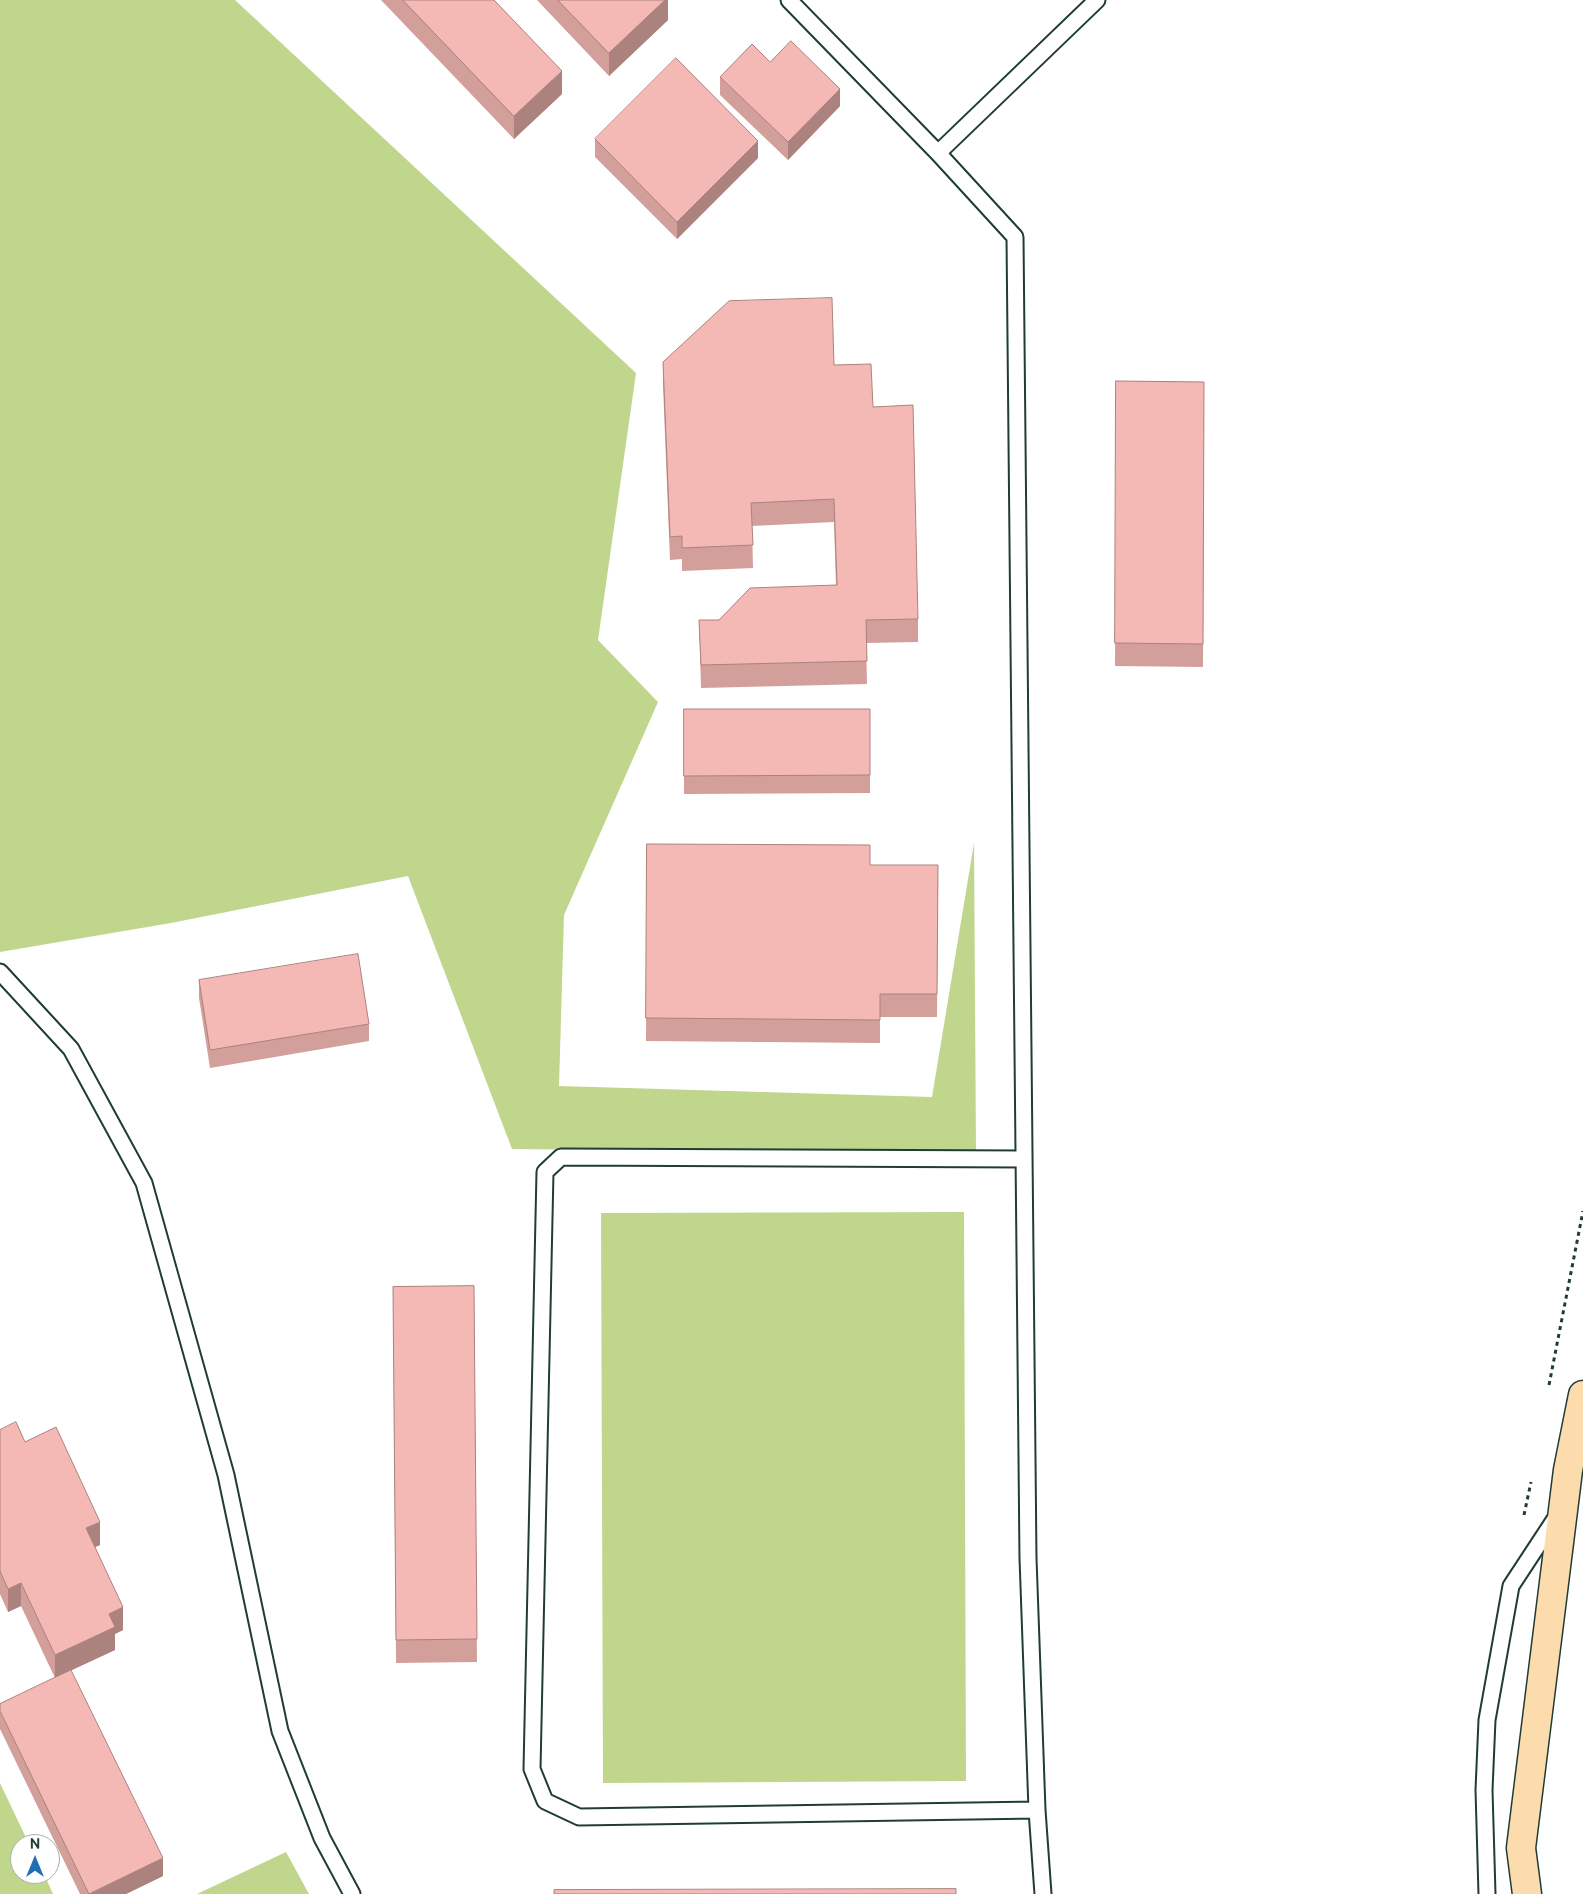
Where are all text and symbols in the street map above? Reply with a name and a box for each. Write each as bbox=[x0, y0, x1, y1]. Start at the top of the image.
north arrow bbox=[10, 1834, 60, 1884]
text: N bbox=[30, 1836, 40, 1853]

